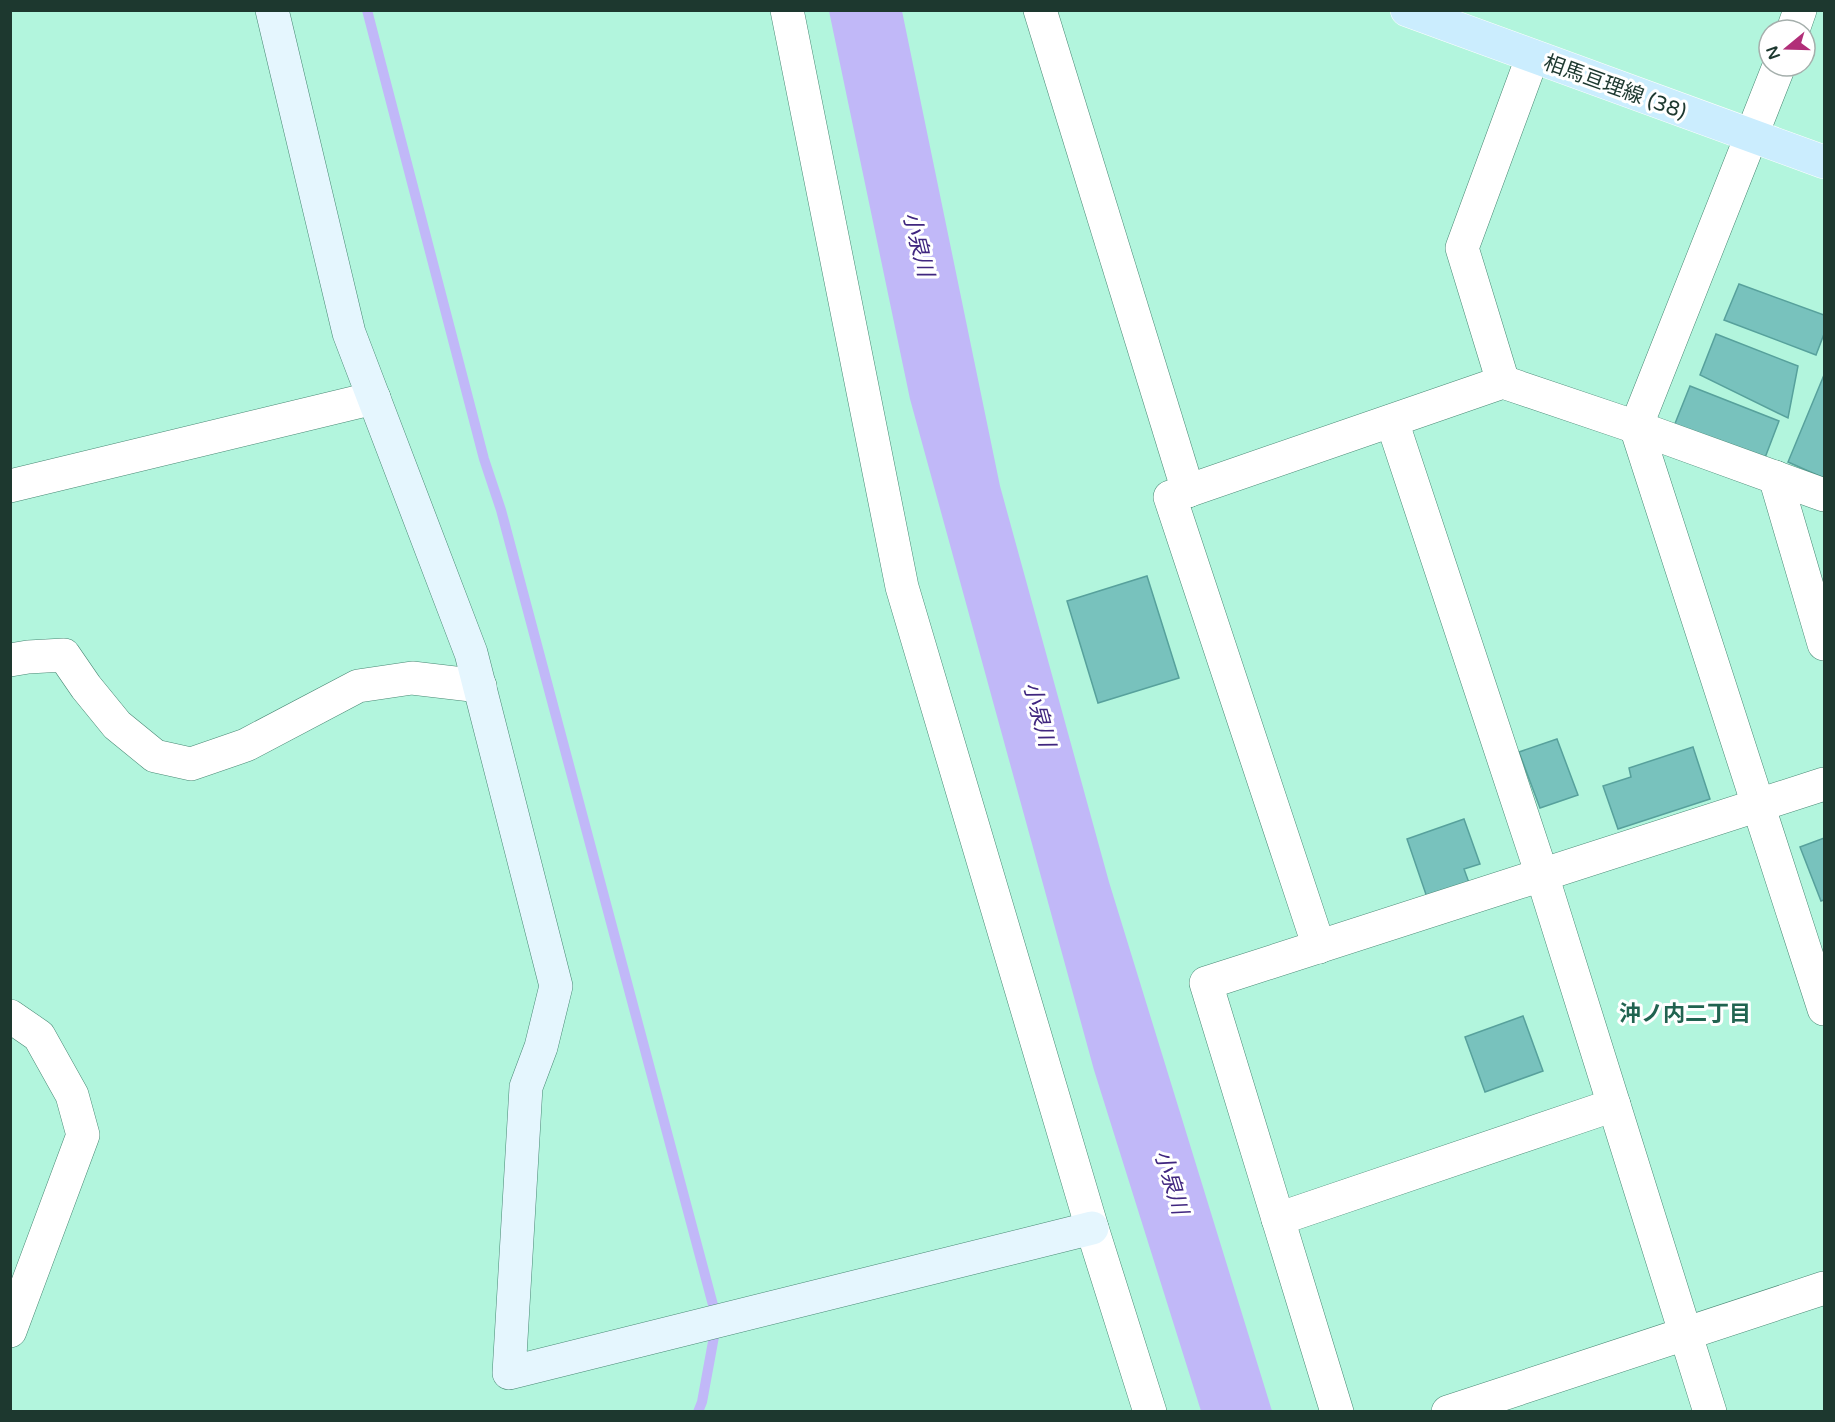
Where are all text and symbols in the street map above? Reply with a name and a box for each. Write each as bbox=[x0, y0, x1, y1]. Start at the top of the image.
north arrow bbox=[1757, 18, 1817, 78]
text: N bbox=[1762, 43, 1785, 62]
street label: 相馬亘理線 (38) bbox=[1540, 50, 1690, 125]
water label: 小泉川 bbox=[897, 209, 939, 281]
water label: 小泉川 bbox=[1018, 679, 1061, 751]
district label: 沖ノ内二丁目 bbox=[1619, 1001, 1751, 1027]
water label: 小泉川 bbox=[1149, 1147, 1194, 1220]

